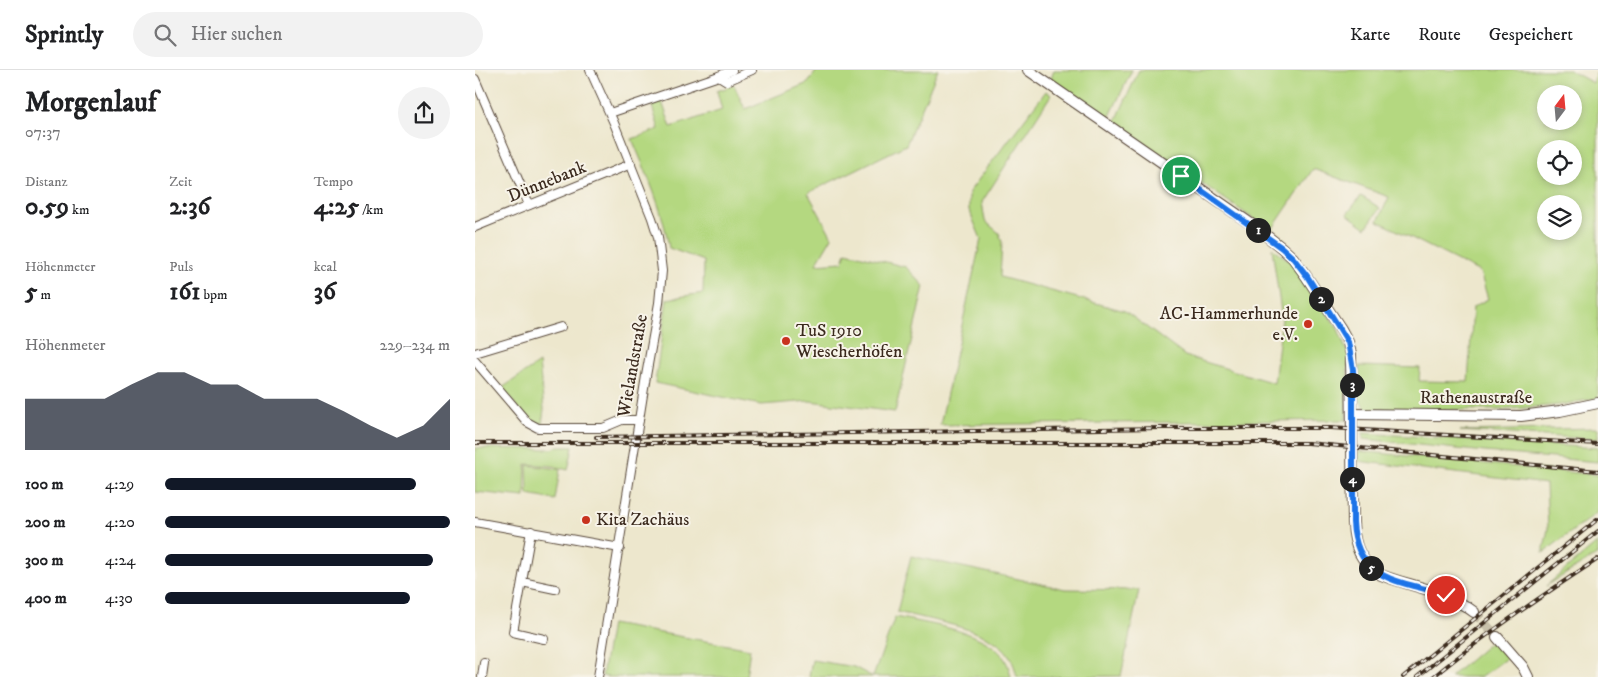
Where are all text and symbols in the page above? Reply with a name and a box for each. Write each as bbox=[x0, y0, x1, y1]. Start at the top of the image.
search box bbox=[133, 12, 483, 57]
text: Sprintly bbox=[25, 20, 103, 50]
icon: search bbox=[151, 21, 179, 49]
text: Hier suchen bbox=[191, 23, 282, 46]
text: Karte bbox=[1350, 24, 1390, 46]
text: Route bbox=[1418, 24, 1461, 46]
text: Gespeichert bbox=[1489, 24, 1573, 46]
text: Morgenlauf bbox=[25, 85, 157, 120]
north arrow bbox=[1537, 85, 1583, 130]
map controls bbox=[1537, 85, 1582, 240]
button: share bbox=[398, 87, 450, 139]
text: 07:37 bbox=[25, 122, 61, 142]
button: locate bbox=[1537, 140, 1582, 185]
pin bbox=[1160, 155, 1202, 197]
street label: Dünnebank bbox=[505, 156, 590, 208]
icon: arrive bbox=[1167, 162, 1195, 190]
text: Distanz bbox=[25, 173, 68, 191]
text: Zeit bbox=[169, 173, 192, 191]
text: Tempo bbox=[314, 173, 353, 191]
text: 0.59 bbox=[25, 191, 69, 222]
text: 2:36 bbox=[169, 191, 210, 222]
text: 4:25 bbox=[314, 191, 359, 222]
button: layers bbox=[1537, 195, 1582, 240]
text: km bbox=[69, 201, 89, 219]
text: /km bbox=[359, 201, 383, 219]
pin: 1 bbox=[1245, 218, 1271, 242]
text: 1 bbox=[1256, 221, 1261, 239]
text: Höhenmeter bbox=[25, 258, 95, 276]
text: Puls bbox=[169, 258, 193, 276]
text: kcal bbox=[314, 258, 337, 276]
text: 5 bbox=[25, 276, 37, 307]
text: 161 bbox=[169, 276, 200, 307]
text: 36 bbox=[314, 276, 336, 307]
text: m bbox=[37, 286, 51, 304]
text: bpm bbox=[200, 286, 228, 304]
pin: 2 bbox=[1309, 286, 1333, 312]
text: 2 bbox=[1318, 290, 1325, 308]
place label: AC-Hammerhunde e.V. bbox=[1160, 303, 1298, 346]
street label: Wielandstraße bbox=[613, 313, 653, 420]
marker: AC-Hammerhunde e.V. bbox=[1302, 318, 1314, 330]
place label: TuS 1910 Wiescherhöfen bbox=[795, 320, 903, 363]
text: Höhenmeter bbox=[25, 335, 106, 355]
text: 229–234 m bbox=[379, 335, 450, 355]
marker: TuS 1910 Wiescherhöfen bbox=[780, 335, 792, 347]
pin: 3 bbox=[1339, 372, 1365, 398]
text: 3 bbox=[1350, 376, 1355, 394]
street label: Rathenaustraße bbox=[1420, 387, 1532, 409]
pin: 4 bbox=[1339, 466, 1365, 492]
text: 4 bbox=[1348, 470, 1357, 488]
text: 100 m bbox=[25, 474, 64, 494]
text: 4:29 bbox=[105, 474, 134, 494]
place label: Kita Zachäus bbox=[596, 509, 689, 531]
text: 200 m bbox=[25, 512, 66, 532]
text: 4:20 bbox=[105, 512, 135, 532]
marker: Kita Zachäus bbox=[580, 514, 592, 526]
text: 300 m bbox=[25, 550, 64, 570]
text: 4:24 bbox=[105, 550, 135, 570]
pin: 5 bbox=[1359, 556, 1383, 580]
text: 5 bbox=[1368, 559, 1375, 577]
pin bbox=[1425, 574, 1467, 616]
icon: check bbox=[1432, 581, 1460, 609]
text: 400 m bbox=[25, 588, 67, 608]
text: 4:30 bbox=[105, 588, 133, 608]

